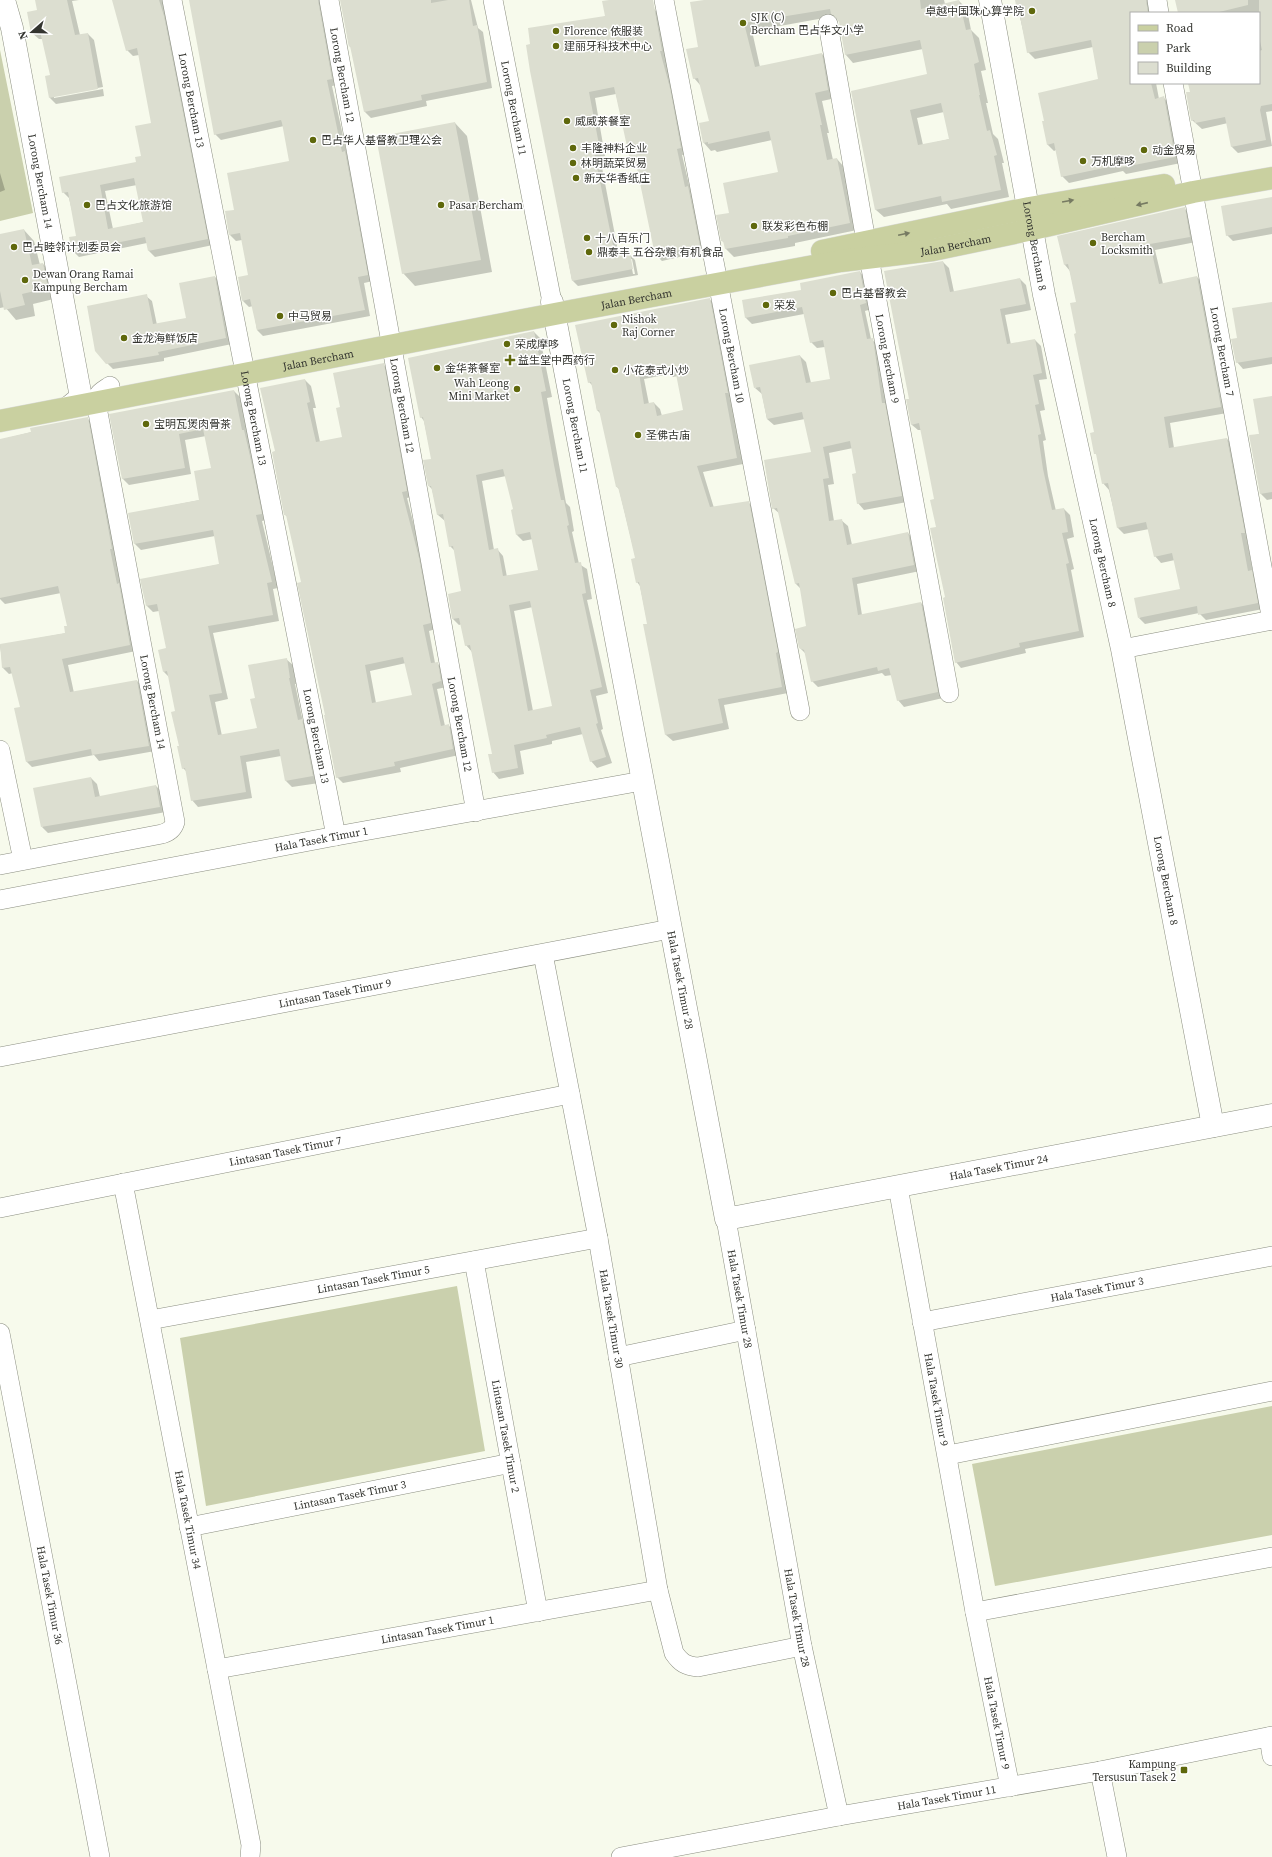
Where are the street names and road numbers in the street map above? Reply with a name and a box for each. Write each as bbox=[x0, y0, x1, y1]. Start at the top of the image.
street label: Lorong Bercham 12 bbox=[326, 26, 358, 124]
street label: Lorong Bercham 13 bbox=[175, 52, 208, 149]
street label: Lorong Bercham 11 bbox=[497, 59, 530, 157]
street label: Lorong Bercham 14 bbox=[24, 133, 56, 230]
street label: Lorong Bercham 8 bbox=[1019, 200, 1050, 292]
street label: Jalan Bercham bbox=[919, 231, 993, 260]
street label: Jalan Bercham bbox=[599, 285, 673, 313]
street label: Lorong Bercham 7 bbox=[1206, 306, 1238, 398]
street label: Lorong Bercham 10 bbox=[715, 307, 748, 405]
street label: Lorong Bercham 9 bbox=[872, 313, 903, 405]
street label: Jalan Bercham bbox=[281, 346, 355, 374]
street label: Lorong Bercham 12 bbox=[386, 357, 418, 455]
street label: Lorong Bercham 13 bbox=[237, 369, 270, 467]
street label: Lorong Bercham 11 bbox=[559, 377, 591, 475]
street label: Lorong Bercham 8 bbox=[1085, 517, 1120, 609]
street label: Lorong Bercham 14 bbox=[136, 654, 169, 751]
street label: Lorong Bercham 12 bbox=[444, 676, 476, 773]
street label: Lorong Bercham 13 bbox=[299, 687, 333, 785]
street label: Hala Tasek Timur 1 bbox=[273, 823, 369, 856]
street label: Lorong Bercham 8 bbox=[1150, 835, 1182, 926]
street label: Hala Tasek Timur 28 bbox=[663, 929, 697, 1031]
street label: Lintasan Tasek Timur 9 bbox=[277, 975, 393, 1012]
street label: Lintasan Tasek Timur 7 bbox=[228, 1133, 344, 1170]
street label: Hala Tasek Timur 24 bbox=[948, 1151, 1050, 1184]
street label: Hala Tasek Timur 28 bbox=[724, 1248, 756, 1349]
street label: Lintasan Tasek Timur 5 bbox=[316, 1262, 431, 1297]
street label: Hala Tasek Timur 30 bbox=[595, 1268, 627, 1370]
street label: Hala Tasek Timur 3 bbox=[1049, 1273, 1145, 1306]
street label: Hala Tasek Timur 9 bbox=[920, 1352, 952, 1448]
street label: Lintasan Tasek Timur 2 bbox=[488, 1379, 523, 1494]
street label: Hala Tasek Timur 34 bbox=[171, 1469, 205, 1571]
street label: Lintasan Tasek Timur 3 bbox=[292, 1477, 408, 1514]
street label: Hala Tasek Timur 36 bbox=[33, 1545, 66, 1646]
street label: Hala Tasek Timur 28 bbox=[780, 1567, 813, 1669]
street label: Lintasan Tasek Timur 1 bbox=[380, 1613, 495, 1647]
street label: Hala Tasek Timur 9 bbox=[980, 1675, 1013, 1771]
street label: Hala Tasek Timur 11 bbox=[896, 1782, 997, 1814]

